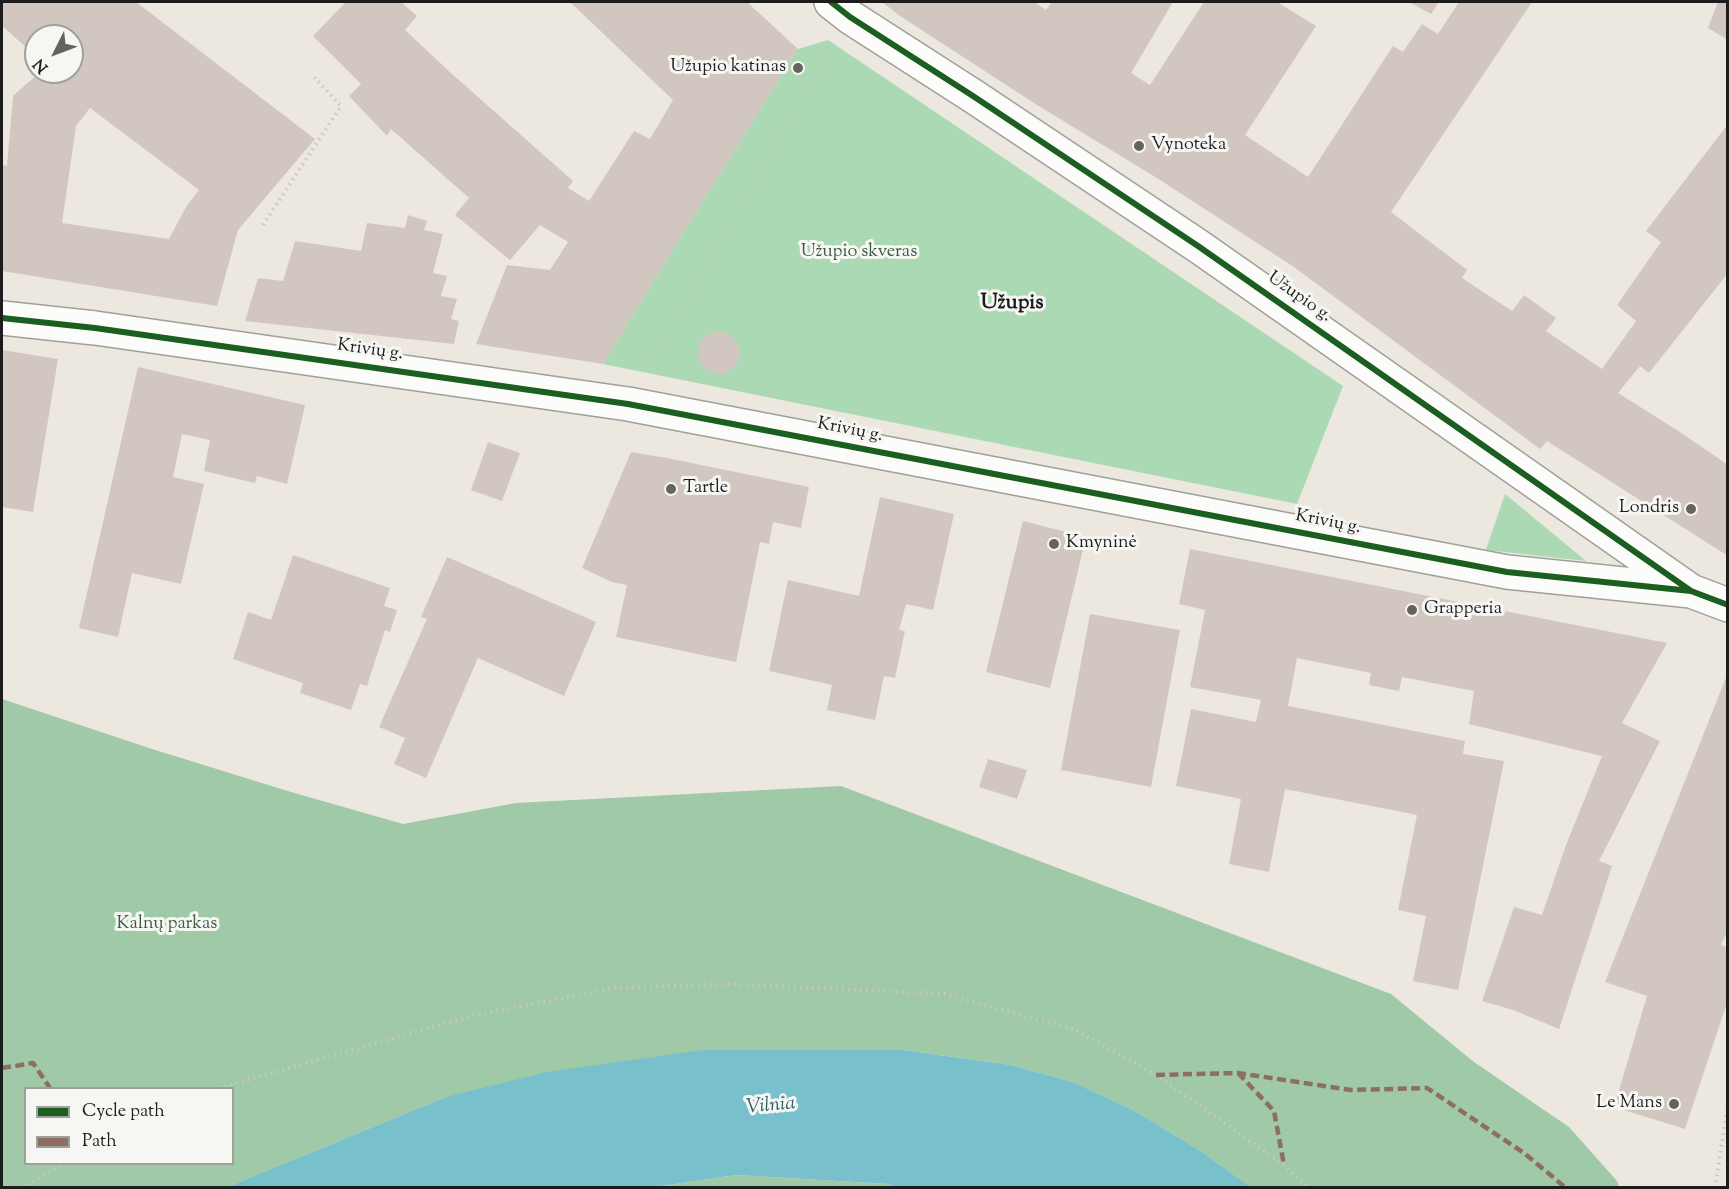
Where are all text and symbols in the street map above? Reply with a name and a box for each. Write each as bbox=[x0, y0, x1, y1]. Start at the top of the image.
north arrow bbox=[24, 24, 84, 84]
text: N bbox=[29, 53, 55, 77]
place label: Užupio katinas bbox=[670, 57, 786, 79]
marker: Užupio katinas bbox=[791, 61, 805, 75]
place label: Vynoteka bbox=[1151, 135, 1226, 157]
marker: Vynoteka bbox=[1132, 139, 1146, 153]
park label: Užupio skveras bbox=[801, 242, 917, 264]
street label: Užupio g. bbox=[1263, 268, 1335, 328]
district label: Užupis bbox=[980, 291, 1044, 317]
street label: Krivių g. bbox=[336, 336, 404, 366]
street label: Krivių g. bbox=[815, 414, 885, 448]
place label: Tartle bbox=[683, 478, 728, 500]
marker: Tartle bbox=[664, 482, 678, 496]
place label: Londris bbox=[1619, 498, 1679, 520]
marker: Londris bbox=[1684, 502, 1698, 516]
street label: Krivių g. bbox=[1293, 506, 1363, 540]
place label: Kmyninė bbox=[1066, 533, 1137, 555]
marker: Kmyninė bbox=[1047, 537, 1061, 551]
place label: Grapperia bbox=[1424, 599, 1502, 621]
marker: Grapperia bbox=[1405, 603, 1419, 617]
park label: Kalnų parkas bbox=[117, 914, 217, 936]
legend bbox=[24, 1087, 234, 1165]
water label: Vilnia bbox=[745, 1093, 797, 1121]
place label: Le Mans bbox=[1596, 1093, 1662, 1115]
marker: Le Mans bbox=[1667, 1097, 1681, 1111]
text: Cycle path bbox=[82, 1099, 165, 1125]
text: Path bbox=[82, 1129, 117, 1155]

